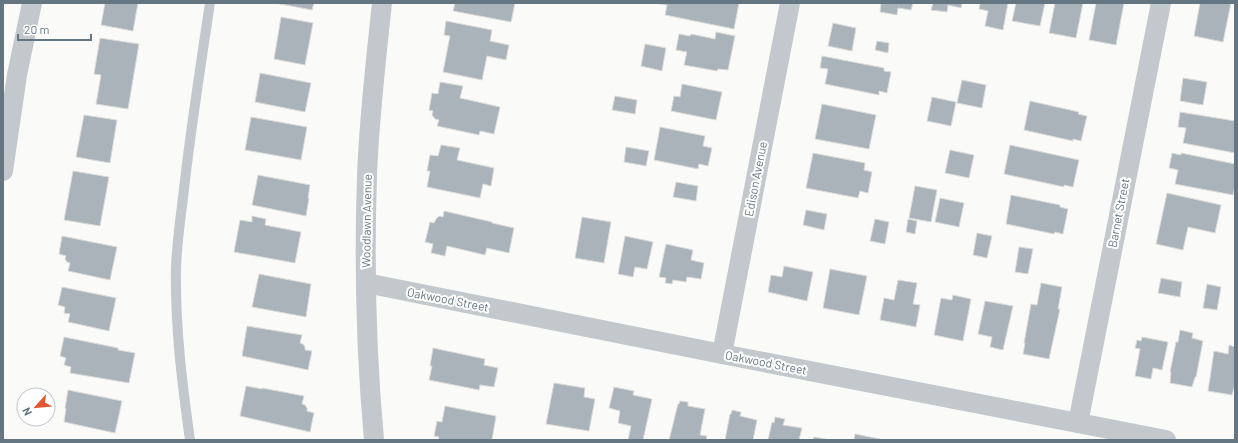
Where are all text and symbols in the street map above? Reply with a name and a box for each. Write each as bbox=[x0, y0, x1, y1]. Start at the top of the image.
scale bar bbox=[18, 16, 91, 42]
text: 20 m bbox=[24, 22, 50, 36]
street label: Edison Avenue bbox=[741, 140, 769, 218]
street label: Woodlawn Avenue bbox=[358, 174, 374, 268]
street label: Barnet Street bbox=[1104, 177, 1132, 249]
street label: Oakwood Street bbox=[406, 284, 490, 314]
street label: Oakwood Street bbox=[724, 347, 808, 377]
north arrow bbox=[16, 387, 56, 427]
text: N bbox=[19, 406, 34, 418]

